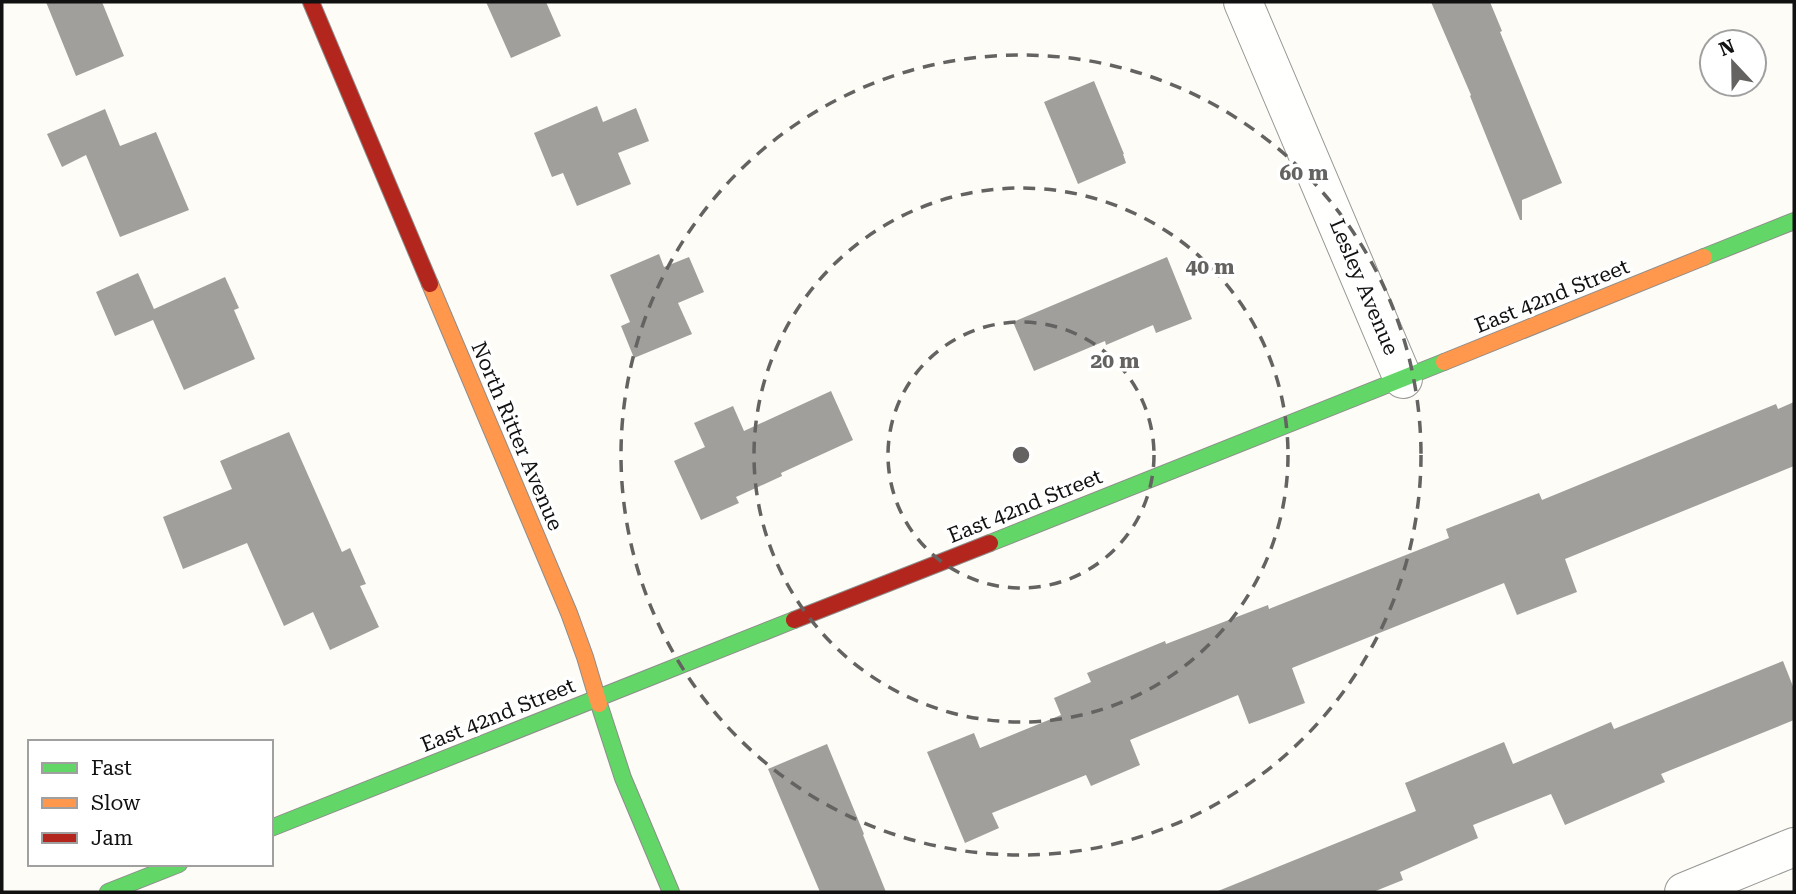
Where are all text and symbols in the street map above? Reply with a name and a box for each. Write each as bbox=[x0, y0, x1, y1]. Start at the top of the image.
north arrow bbox=[1698, 28, 1768, 98]
text: N bbox=[1716, 34, 1738, 61]
text: 60 m bbox=[1279, 161, 1329, 185]
street label: Lesley Avenue bbox=[1325, 215, 1403, 359]
street label: East 42nd Street bbox=[1471, 254, 1633, 338]
text: 40 m bbox=[1185, 255, 1235, 279]
street label: North Ritter Avenue bbox=[466, 338, 568, 534]
text: 20 m bbox=[1090, 349, 1140, 373]
centre of rings bbox=[1009, 443, 1033, 467]
street label: East 42nd Street bbox=[944, 464, 1106, 548]
street label: East 42nd Street bbox=[417, 673, 579, 757]
legend bbox=[28, 740, 273, 866]
text: Fast bbox=[91, 756, 132, 780]
text: Slow bbox=[91, 791, 141, 815]
text: Jam bbox=[91, 826, 133, 850]

